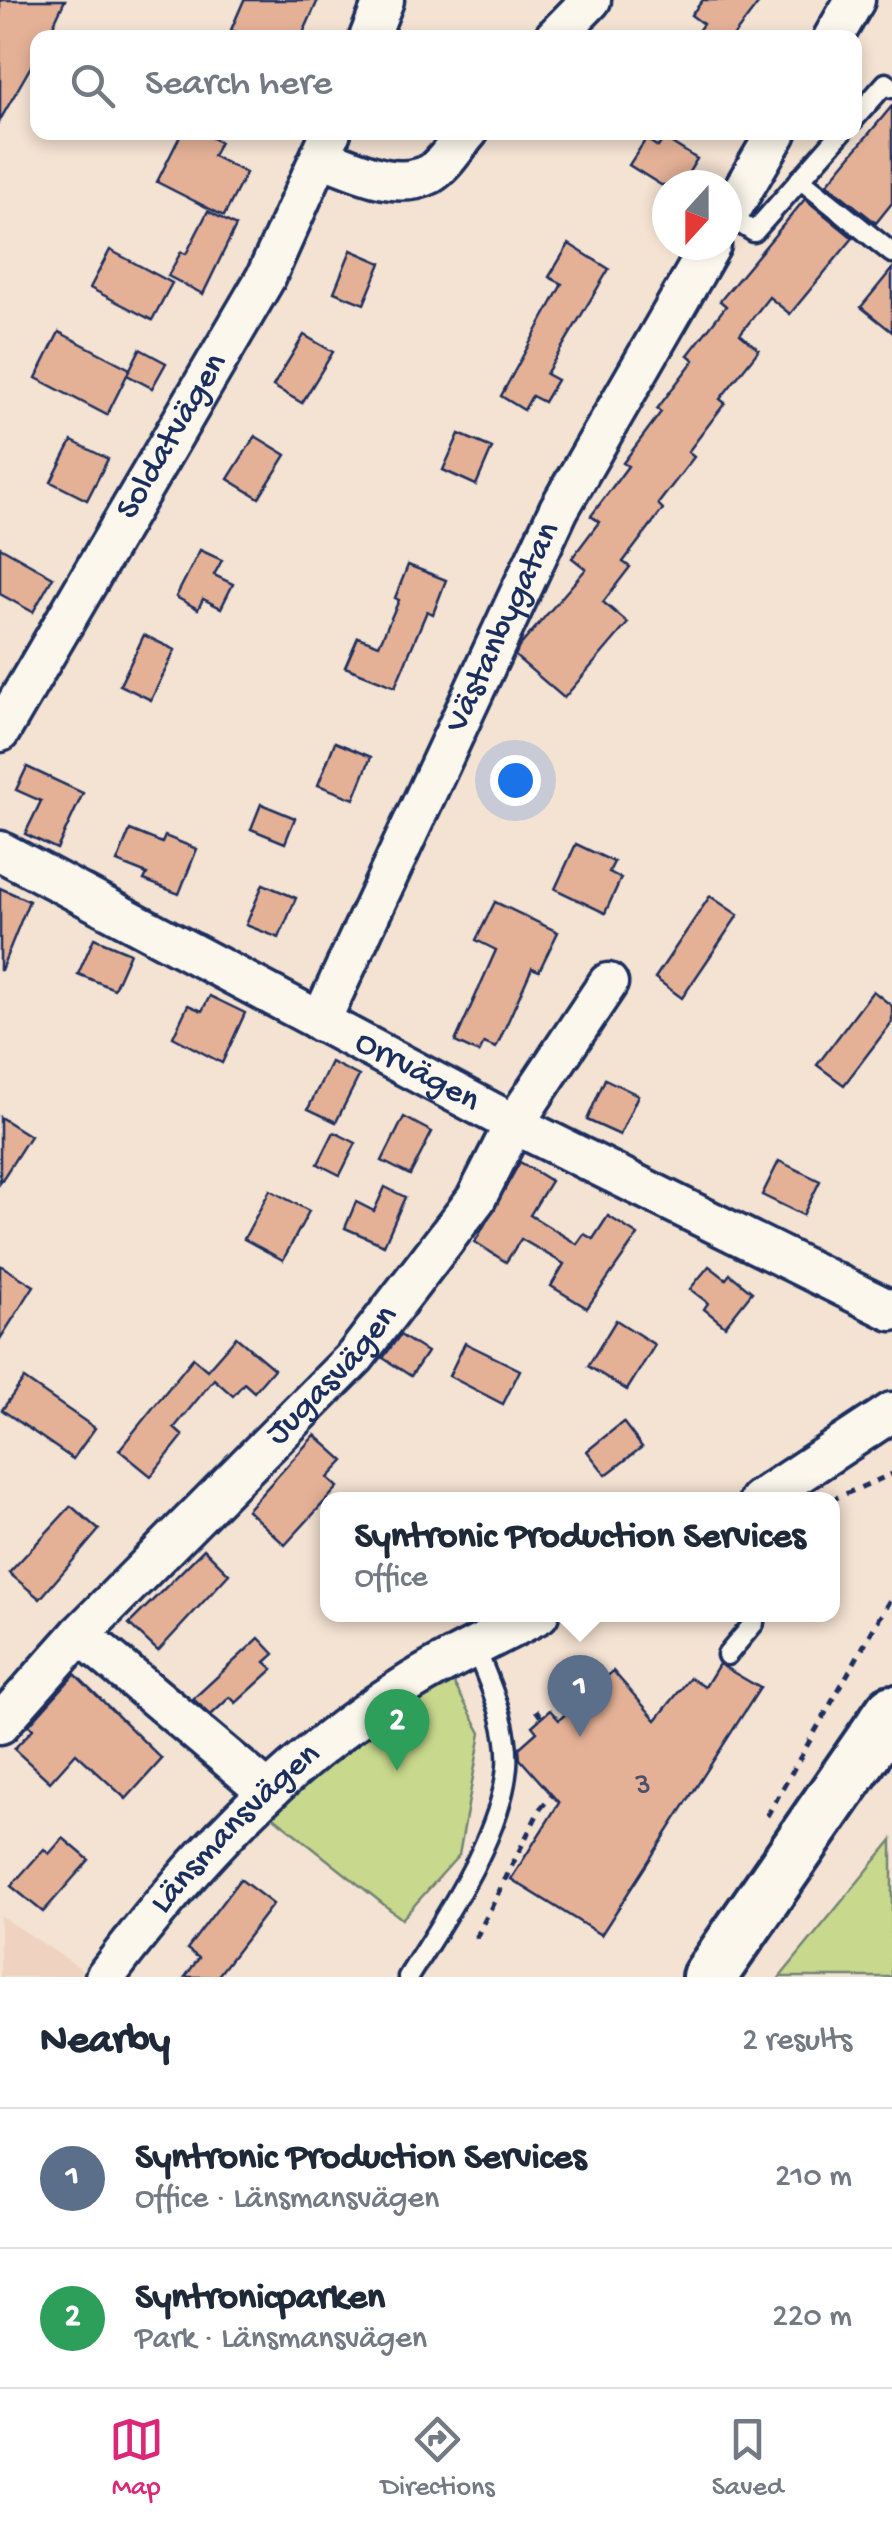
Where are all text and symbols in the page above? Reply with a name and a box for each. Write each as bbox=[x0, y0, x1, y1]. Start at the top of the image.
search box bbox=[30, 30, 862, 140]
icon: search bbox=[65, 58, 120, 113]
text: Search here bbox=[145, 63, 332, 107]
north arrow bbox=[652, 170, 742, 260]
street label: Soldatvägen bbox=[108, 346, 237, 527]
street label: Västanbygatan bbox=[437, 516, 571, 740]
your location bbox=[490, 755, 541, 806]
street label: Orrvägen bbox=[347, 1023, 487, 1122]
street label: Jugasvägen bbox=[258, 1297, 408, 1455]
popup bbox=[320, 1492, 840, 1622]
text: Syntronic Production Services bbox=[354, 1516, 806, 1560]
text: Office bbox=[354, 1560, 428, 1598]
pin: 1 bbox=[548, 1654, 612, 1737]
pin: 2 bbox=[364, 1688, 430, 1771]
street label: Länsmansvägen bbox=[142, 1734, 329, 1923]
house number: 3 bbox=[634, 1770, 651, 1805]
text: Nearby bbox=[40, 2018, 170, 2067]
text: 2 results bbox=[742, 2023, 852, 2061]
text: Syntronic Production Services bbox=[135, 2137, 586, 2181]
text: 1 bbox=[66, 2159, 79, 2197]
text: 210 m bbox=[775, 2159, 852, 2197]
text: Office · Länsmansvägen bbox=[135, 2181, 439, 2219]
text: Syntronicparken bbox=[135, 2277, 385, 2321]
text: 2 bbox=[65, 2299, 80, 2337]
text: 220 m bbox=[772, 2299, 852, 2337]
text: Park · Länsmansvägen bbox=[135, 2321, 427, 2359]
tab: Map bbox=[109, 2412, 164, 2505]
tab: Directions bbox=[381, 2412, 495, 2505]
tab: Saved bbox=[712, 2412, 783, 2505]

